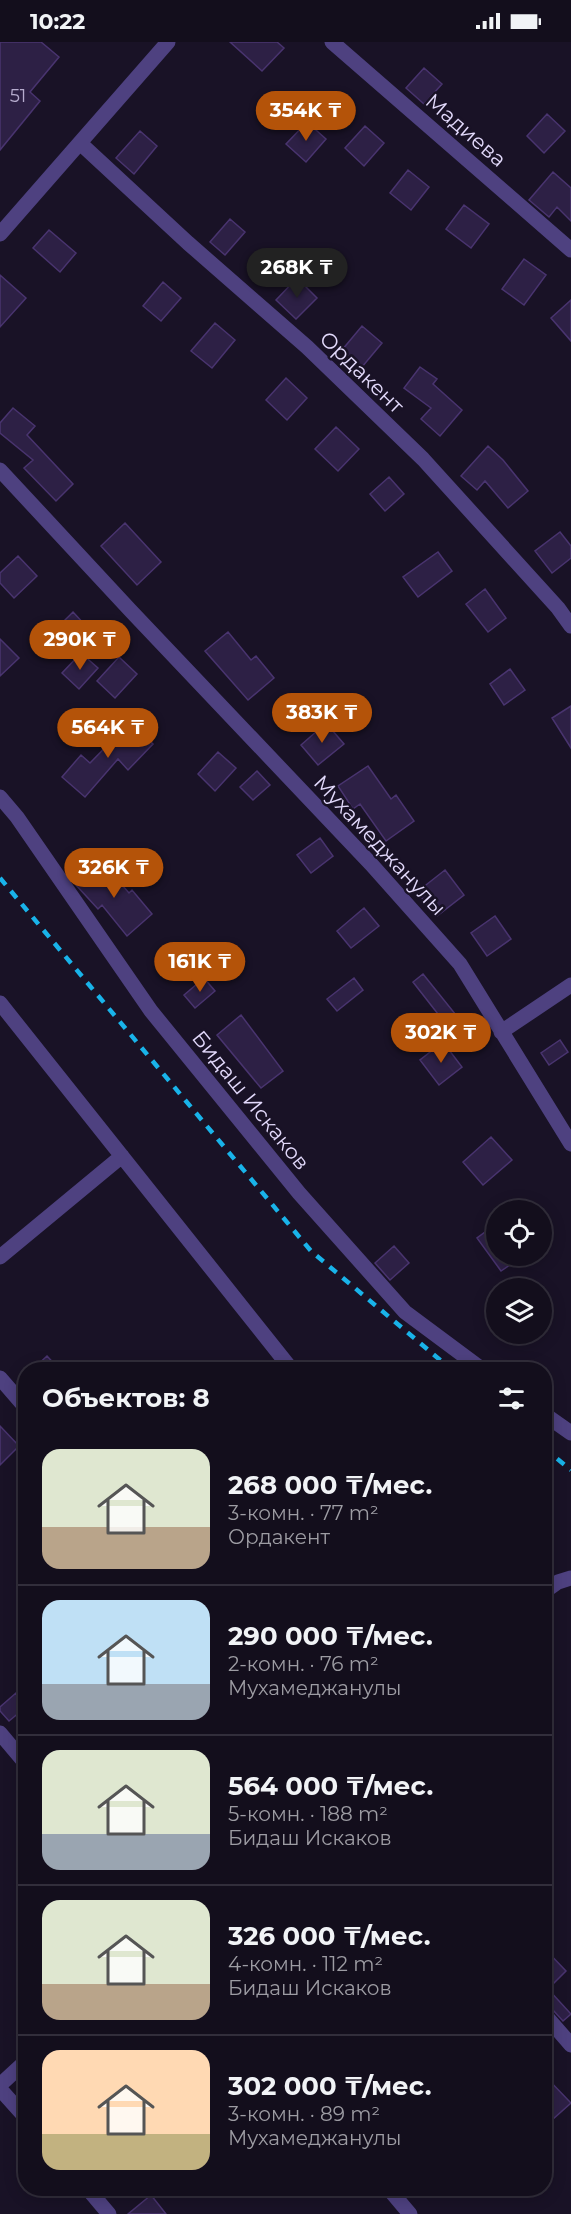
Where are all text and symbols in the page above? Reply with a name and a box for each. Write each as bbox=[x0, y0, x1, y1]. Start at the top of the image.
text: 10:22 bbox=[30, 8, 85, 35]
house number: 51 bbox=[10, 85, 26, 107]
street label: Мадиева bbox=[421, 88, 511, 172]
pin: 354K ₸ bbox=[257, 91, 355, 142]
text: 354K ₸ bbox=[270, 98, 342, 122]
pin: 268K ₸ bbox=[248, 248, 346, 299]
text: 268K ₸ bbox=[261, 255, 333, 279]
street label: Ордакент bbox=[315, 326, 409, 418]
pin: 290K ₸ bbox=[31, 620, 129, 671]
text: 290K ₸ bbox=[43, 627, 117, 651]
pin: 383K ₸ bbox=[273, 693, 371, 744]
text: 383K ₸ bbox=[286, 700, 358, 724]
pin: 564K ₸ bbox=[59, 708, 157, 759]
text: 564K ₸ bbox=[71, 715, 145, 739]
street label: Мухамеджанулы bbox=[309, 770, 451, 920]
pin: 326K ₸ bbox=[65, 848, 163, 899]
text: 326K ₸ bbox=[78, 855, 150, 879]
pin: 161K ₸ bbox=[151, 942, 249, 993]
text: 161K ₸ bbox=[168, 949, 232, 973]
pin: 302K ₸ bbox=[392, 1013, 490, 1064]
text: 302K ₸ bbox=[405, 1020, 477, 1044]
street label: Бидаш Искаков bbox=[187, 1025, 315, 1175]
map controls bbox=[486, 1200, 552, 1344]
button: locate bbox=[486, 1200, 552, 1266]
button: layers bbox=[486, 1278, 552, 1344]
text: Объектов: 8 bbox=[42, 1382, 210, 1414]
icon: filters bbox=[495, 1382, 528, 1415]
text: 268 000 ₸/мес. bbox=[228, 1469, 432, 1501]
icon: home bbox=[90, 1473, 162, 1545]
text: 3-комн. · 77 m² bbox=[228, 1501, 379, 1525]
text: Ордакент bbox=[228, 1525, 330, 1549]
text: 290 000 ₸/мес. bbox=[228, 1620, 433, 1652]
icon: home bbox=[90, 1624, 162, 1696]
text: 2-комн. · 76 m² bbox=[228, 1652, 379, 1676]
text: Мухамеджанулы bbox=[228, 1676, 401, 1700]
text: 564 000 ₸/мес. bbox=[228, 1770, 433, 1802]
icon: home bbox=[90, 1774, 162, 1846]
text: 5-комн. · 188 m² bbox=[228, 1802, 388, 1826]
text: Бидаш Искаков bbox=[228, 1826, 392, 1850]
text: 326 000 ₸/мес. bbox=[228, 1920, 430, 1952]
icon: home bbox=[90, 1924, 162, 1996]
text: 4-комн. · 112 m² bbox=[228, 1952, 383, 1976]
text: Бидаш Искаков bbox=[228, 1976, 392, 2000]
text: 302 000 ₸/мес. bbox=[228, 2070, 432, 2102]
icon: home bbox=[90, 2074, 162, 2146]
text: 3-комн. · 89 m² bbox=[228, 2102, 380, 2126]
text: Мухамеджанулы bbox=[228, 2126, 401, 2150]

